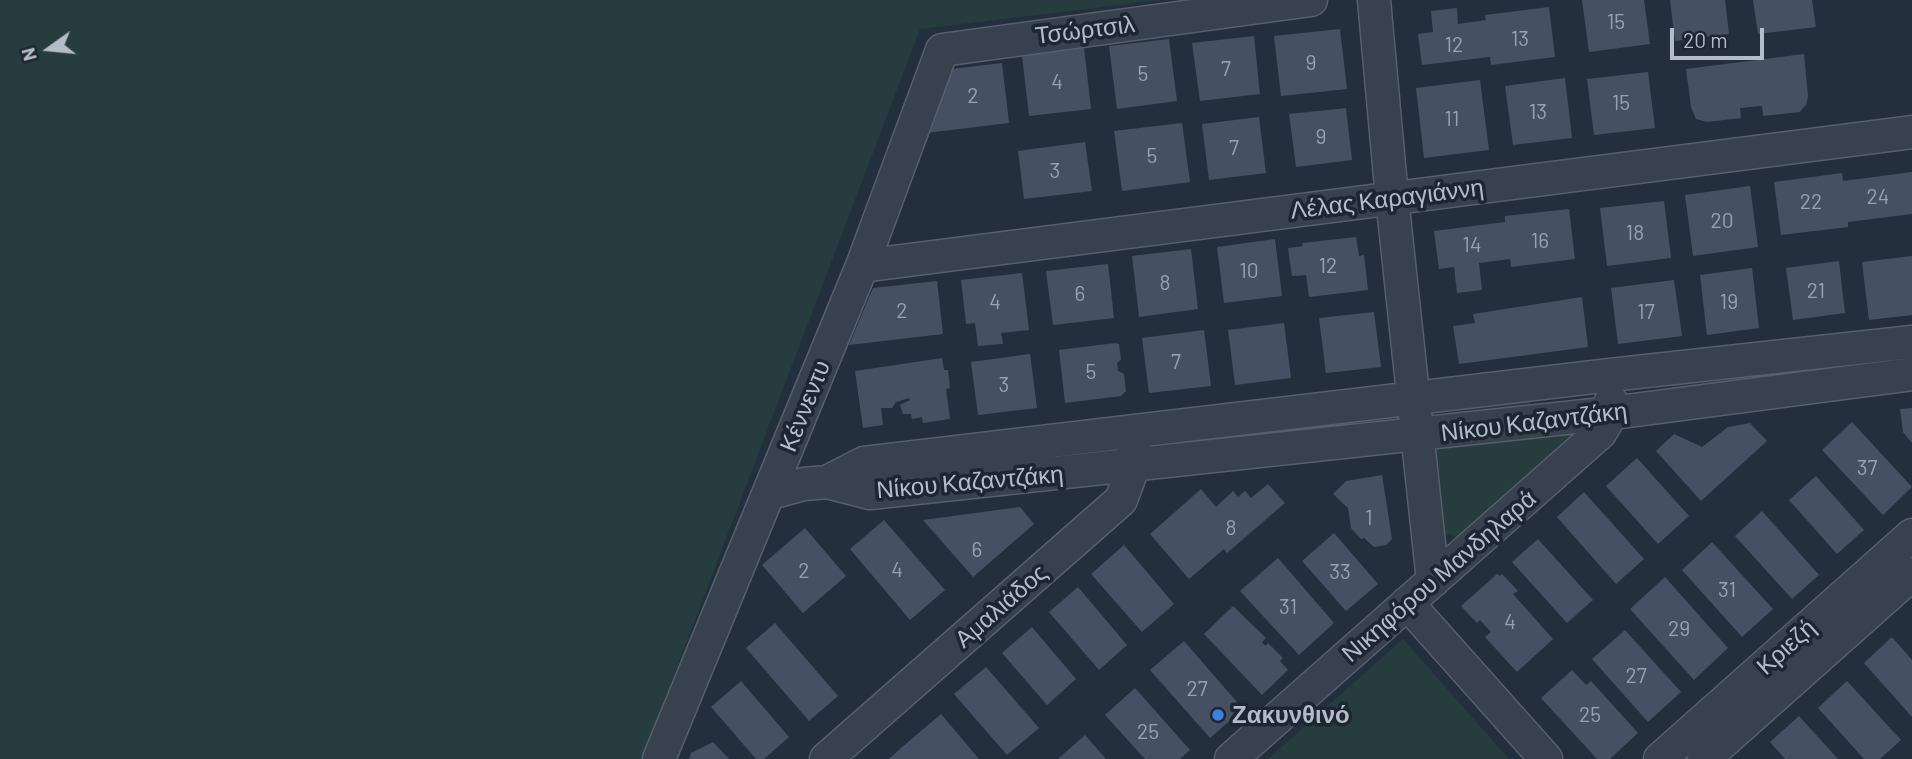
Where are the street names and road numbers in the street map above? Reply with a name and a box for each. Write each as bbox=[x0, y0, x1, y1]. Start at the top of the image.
street label: Τσώρτσιλ bbox=[1034, 10, 1136, 50]
street label: Λέλας Καραγιάννη bbox=[1289, 173, 1485, 225]
street label: Κέννεντυ bbox=[774, 356, 836, 456]
street label: Νίκου Καζαντζάκη bbox=[1439, 396, 1629, 448]
street label: Νίκου Καζαντζάκη bbox=[875, 459, 1065, 505]
street label: Νικηφόρου Μανδηλαρά bbox=[1336, 484, 1542, 668]
street label: Αμαλιάδος bbox=[949, 558, 1053, 654]
street label: Κριεζή bbox=[1751, 613, 1821, 681]

